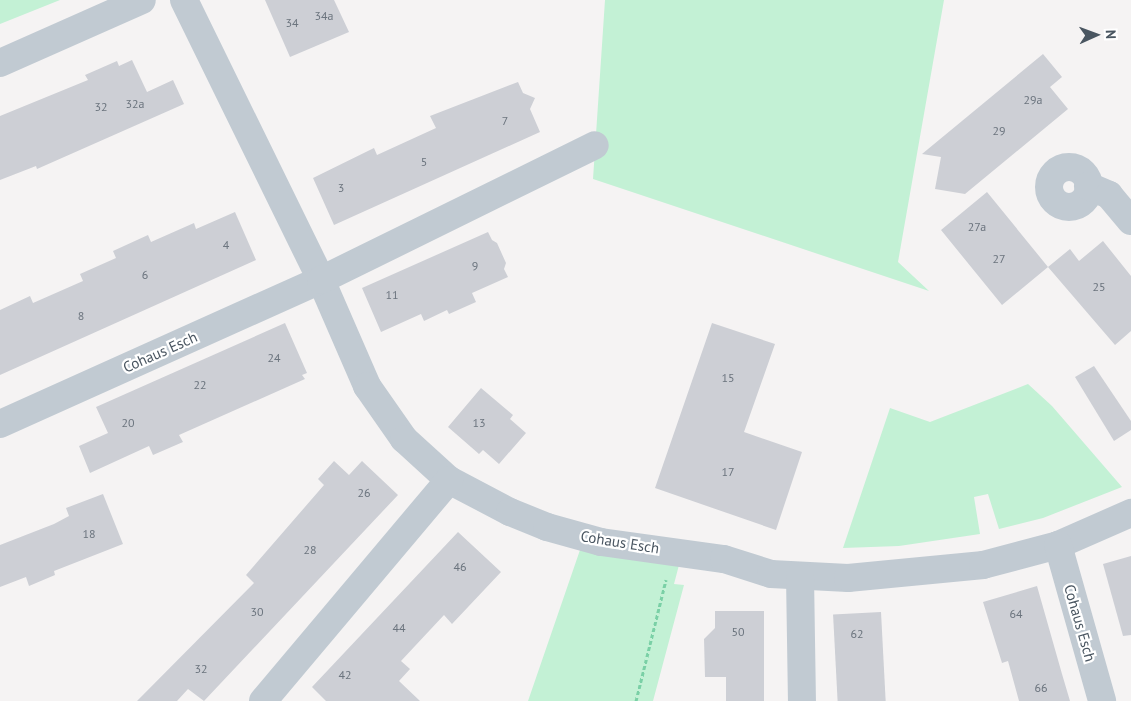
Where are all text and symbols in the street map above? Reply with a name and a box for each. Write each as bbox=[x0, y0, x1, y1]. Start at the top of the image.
house number: 34a bbox=[314, 9, 334, 23]
north arrow bbox=[1071, 10, 1121, 60]
house number: 34 bbox=[285, 16, 299, 30]
text: N bbox=[1102, 30, 1120, 39]
house number: 29a bbox=[1023, 93, 1043, 107]
house number: 32a bbox=[125, 97, 145, 111]
house number: 32 bbox=[94, 100, 108, 114]
house number: 7 bbox=[502, 114, 508, 128]
house number: 29 bbox=[992, 124, 1006, 138]
house number: 5 bbox=[421, 155, 427, 169]
house number: 3 bbox=[338, 181, 344, 195]
house number: 27a bbox=[968, 220, 986, 234]
house number: 4 bbox=[223, 238, 229, 252]
house number: 27 bbox=[992, 252, 1006, 266]
house number: 9 bbox=[472, 259, 478, 273]
house number: 6 bbox=[142, 268, 148, 282]
house number: 25 bbox=[1092, 280, 1106, 294]
house number: 11 bbox=[385, 288, 399, 302]
house number: 8 bbox=[78, 309, 84, 323]
street label: Cohaus Esch bbox=[120, 328, 200, 376]
house number: 24 bbox=[267, 351, 281, 365]
house number: 15 bbox=[721, 371, 735, 385]
house number: 22 bbox=[193, 378, 207, 392]
house number: 20 bbox=[121, 416, 135, 430]
house number: 13 bbox=[472, 416, 486, 430]
house number: 17 bbox=[721, 465, 735, 479]
house number: 26 bbox=[357, 486, 371, 500]
house number: 18 bbox=[82, 527, 96, 541]
street label: Cohaus Esch bbox=[579, 527, 661, 557]
house number: 28 bbox=[303, 543, 317, 557]
house number: 46 bbox=[453, 560, 467, 574]
street label: Cohaus Esch bbox=[1060, 582, 1100, 664]
house number: 30 bbox=[250, 605, 264, 619]
house number: 64 bbox=[1009, 607, 1023, 621]
house number: 44 bbox=[392, 621, 406, 635]
house number: 50 bbox=[731, 625, 745, 639]
house number: 62 bbox=[850, 627, 864, 641]
house number: 32 bbox=[194, 662, 208, 676]
house number: 42 bbox=[338, 668, 352, 682]
house number: 66 bbox=[1034, 681, 1048, 695]

